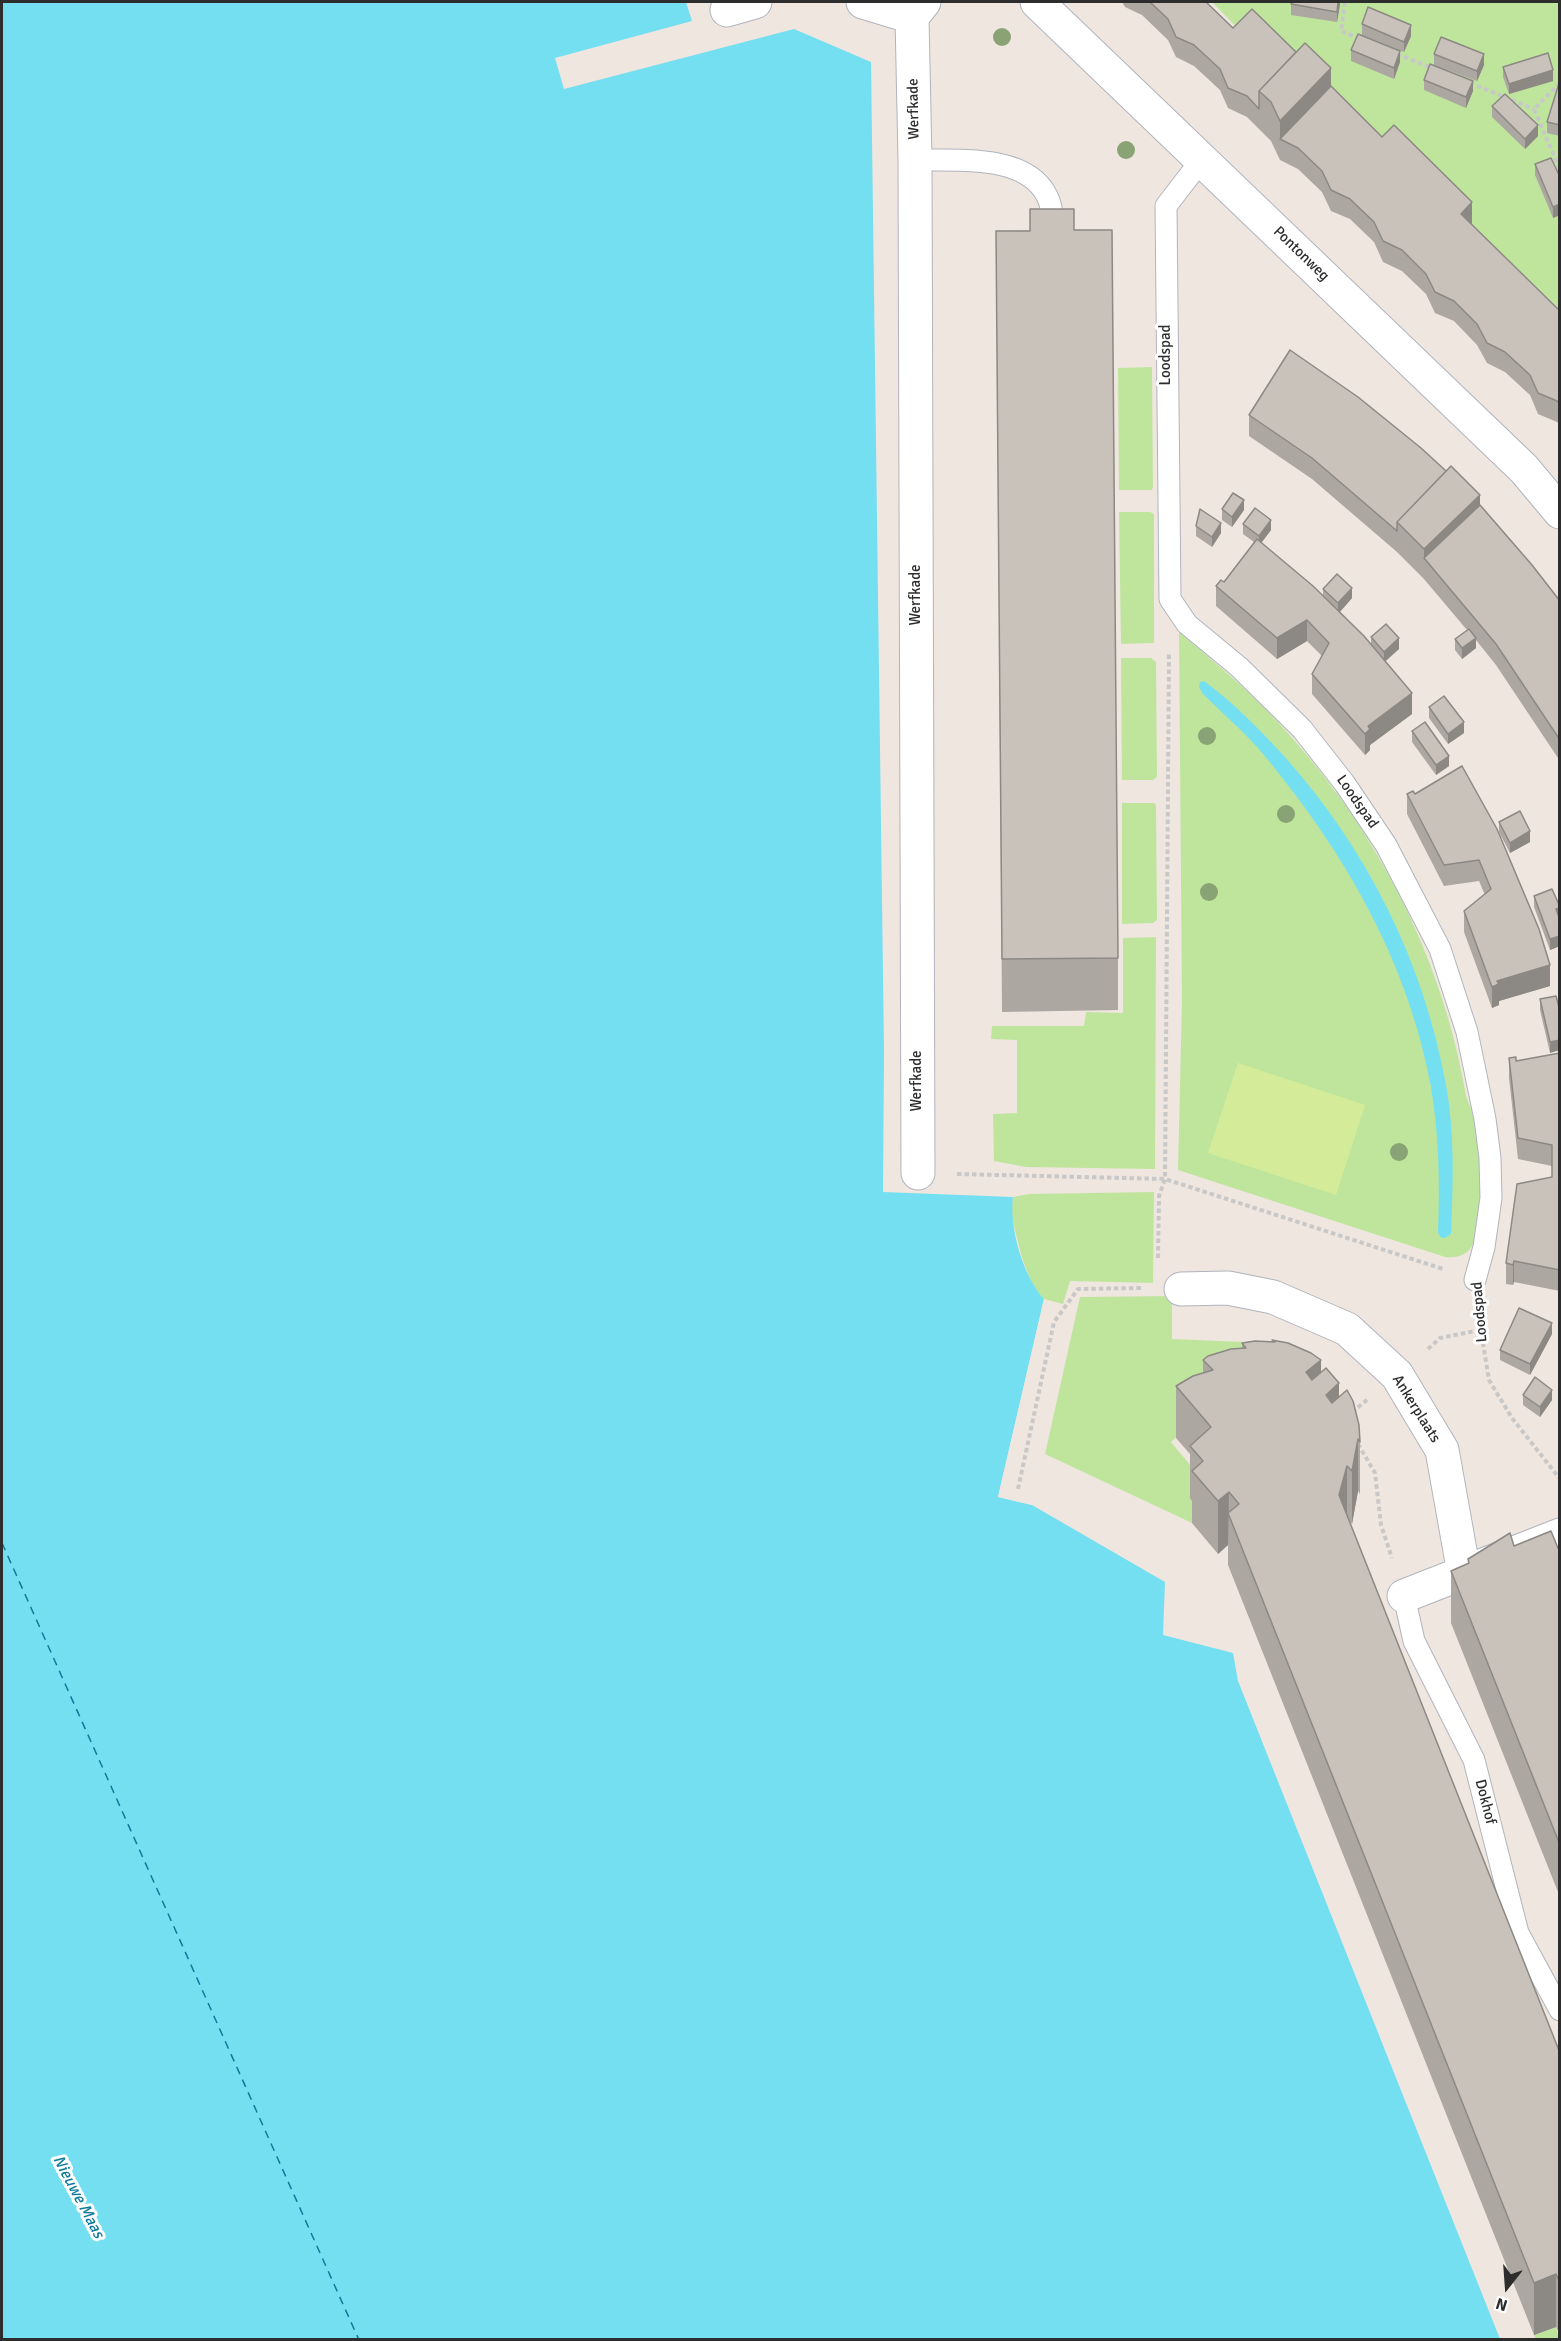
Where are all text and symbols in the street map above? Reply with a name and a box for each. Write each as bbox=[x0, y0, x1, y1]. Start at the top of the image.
street label: Werfkade bbox=[904, 78, 924, 140]
street label: Pontonweg bbox=[1269, 223, 1333, 285]
street label: Loodspad bbox=[1157, 324, 1175, 386]
street label: Werfkade bbox=[907, 564, 925, 626]
street label: Loodspad bbox=[1332, 772, 1382, 832]
street label: Werfkade bbox=[908, 1050, 926, 1112]
street label: Loodspad bbox=[1468, 1281, 1492, 1343]
street label: Ankerplaats bbox=[1388, 1372, 1444, 1446]
street label: Dokhof bbox=[1471, 1778, 1499, 1826]
water label: Nieuwe Maas bbox=[48, 2152, 108, 2242]
north arrow bbox=[1477, 2257, 1537, 2317]
text: N bbox=[1493, 2293, 1510, 2315]

